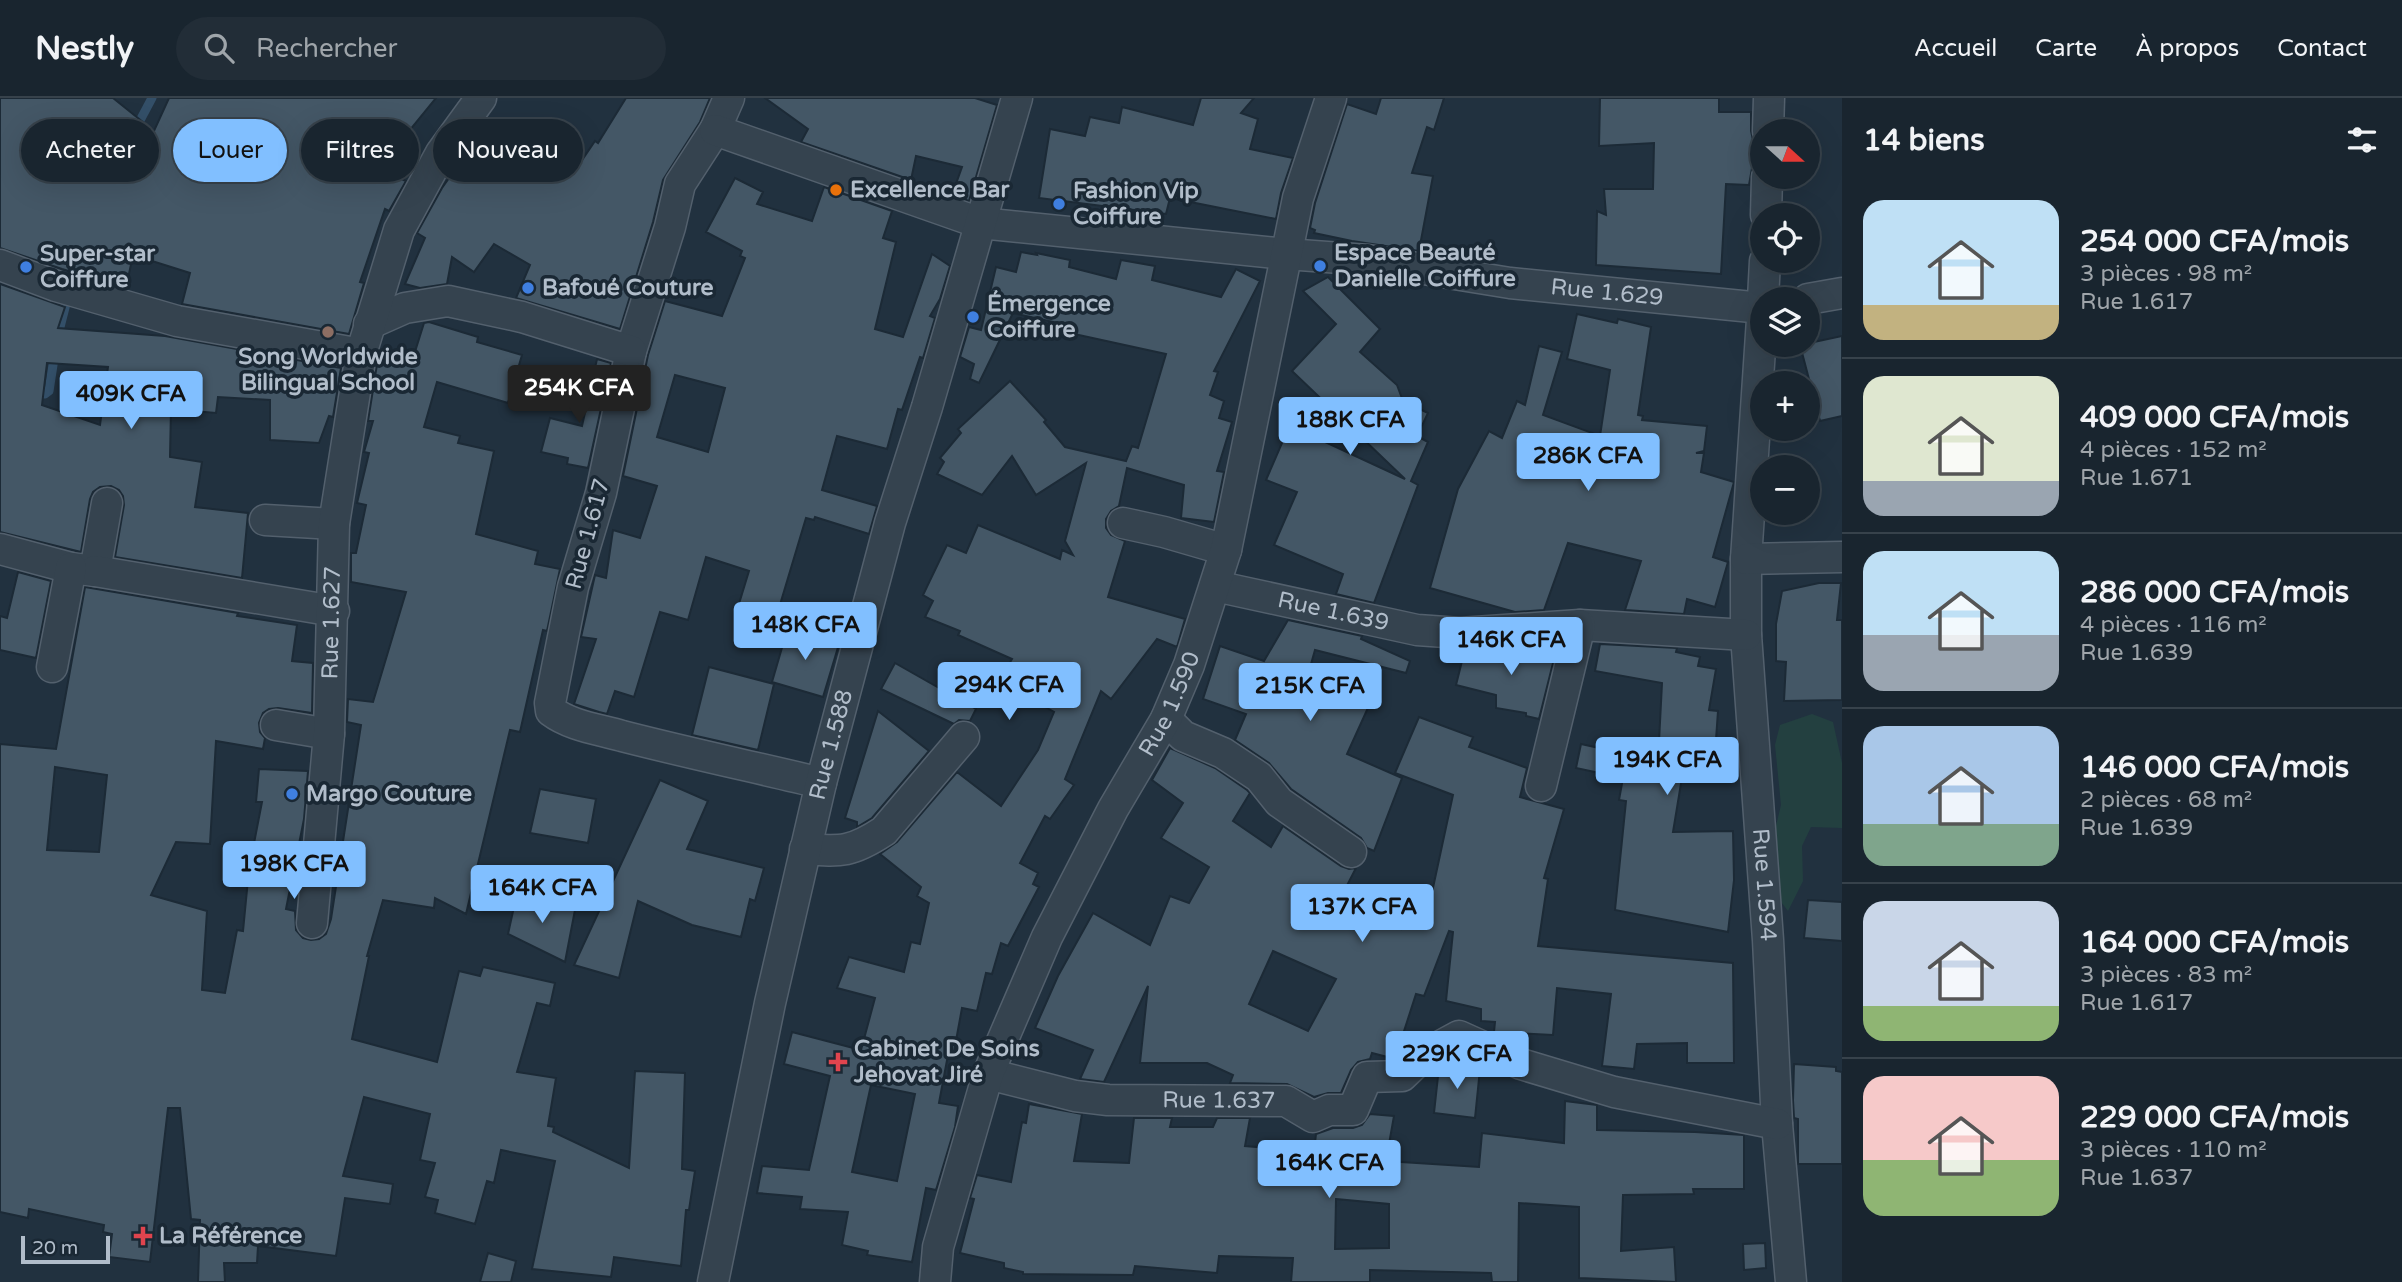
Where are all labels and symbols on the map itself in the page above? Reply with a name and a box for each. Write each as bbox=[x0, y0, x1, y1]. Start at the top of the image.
north arrow bbox=[1750, 119, 1820, 189]
place label: Excellence Bar bbox=[850, 176, 1011, 204]
place label: Fashion Vip Coiffure bbox=[1073, 177, 1199, 231]
marker: Excellence Bar bbox=[828, 182, 844, 198]
marker: Fashion Vip Coiffure bbox=[1051, 196, 1067, 212]
place label: Espace Beauté Danielle Coiffure bbox=[1334, 239, 1516, 293]
place label: Super-star Coiffure bbox=[40, 240, 156, 294]
marker: Espace Beauté Danielle Coiffure bbox=[1312, 258, 1328, 274]
marker: Super-star Coiffure bbox=[18, 259, 34, 275]
street label: Rue 1.629 bbox=[1549, 273, 1665, 312]
place label: Bafoué Couture bbox=[542, 274, 714, 302]
marker: Bafoué Couture bbox=[520, 280, 536, 296]
place label: Émergence Coiffure bbox=[987, 290, 1111, 344]
marker: Émergence Coiffure bbox=[965, 309, 981, 325]
marker: Song Worldwide Bilingual School bbox=[320, 324, 336, 340]
place label: Song Worldwide Bilingual School bbox=[238, 343, 418, 397]
pin: 254K CFA bbox=[507, 366, 651, 425]
pin: 409K CFA bbox=[59, 372, 203, 431]
pin: 188K CFA bbox=[1278, 398, 1422, 457]
pin: 286K CFA bbox=[1516, 434, 1660, 493]
street label: Rue 1.617 bbox=[560, 476, 616, 592]
street label: Rue 1.627 bbox=[316, 566, 347, 680]
street label: Rue 1.639 bbox=[1275, 586, 1392, 637]
pin: 148K CFA bbox=[733, 602, 877, 662]
pin: 146K CFA bbox=[1439, 618, 1583, 677]
street label: Rue 1.590 bbox=[1133, 648, 1206, 762]
pin: 294K CFA bbox=[937, 662, 1081, 722]
pin: 215K CFA bbox=[1238, 664, 1382, 723]
street label: Rue 1.588 bbox=[803, 687, 859, 803]
pin: 194K CFA bbox=[1595, 738, 1739, 797]
place label: Margo Couture bbox=[306, 780, 472, 808]
marker: Margo Couture bbox=[284, 786, 300, 802]
street label: Rue 1.594 bbox=[1746, 827, 1782, 942]
pin: 198K CFA bbox=[222, 842, 366, 901]
pin: 164K CFA bbox=[470, 866, 614, 925]
pin: 137K CFA bbox=[1290, 884, 1434, 944]
pin: 229K CFA bbox=[1385, 1032, 1529, 1091]
place label: Cabinet De Soins Jehovat Jiré bbox=[853, 1035, 1040, 1089]
marker: Cabinet De Soins Jehovat Jiré bbox=[828, 1052, 848, 1072]
street label: Rue 1.637 bbox=[1162, 1086, 1276, 1115]
pin: 164K CFA bbox=[1257, 1140, 1401, 1200]
place label: La Référence bbox=[159, 1222, 302, 1250]
marker: La Référence bbox=[133, 1226, 153, 1246]
scale bar bbox=[21, 1233, 110, 1265]

